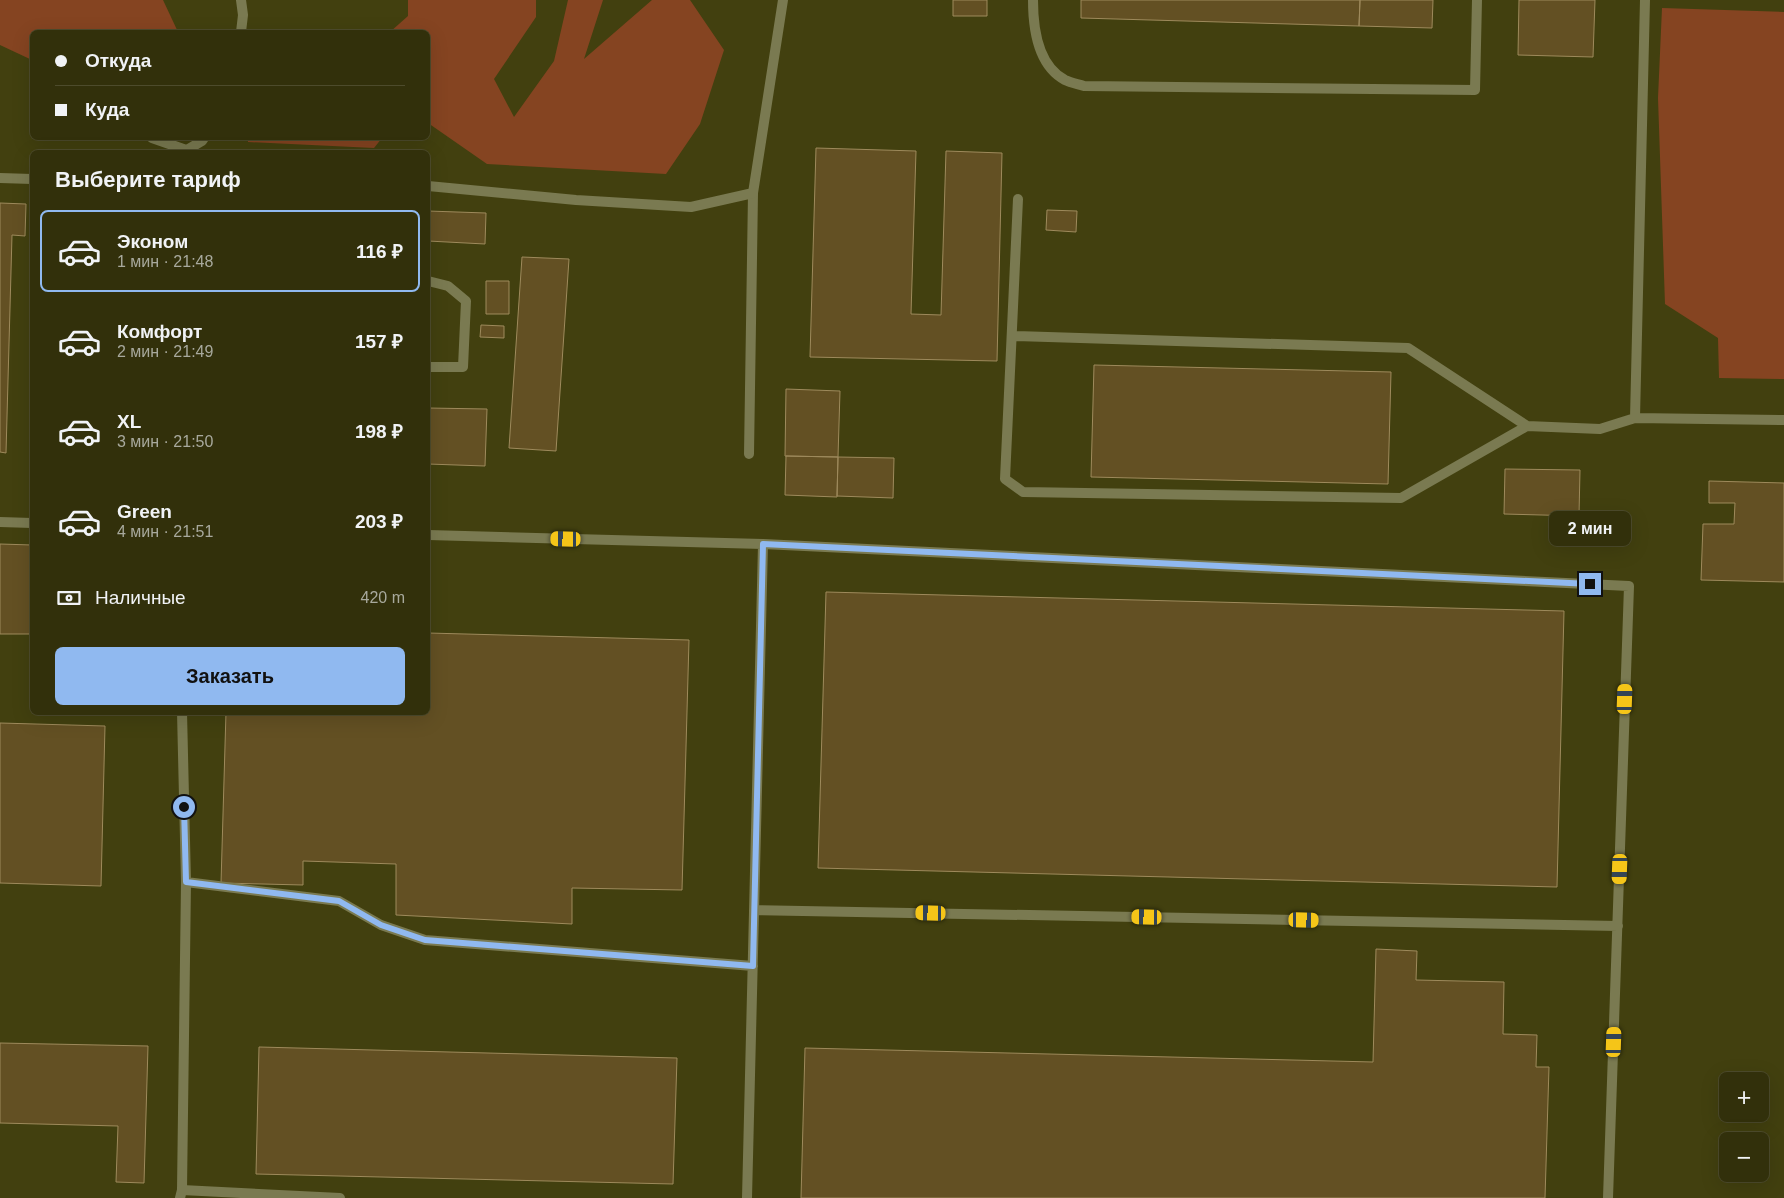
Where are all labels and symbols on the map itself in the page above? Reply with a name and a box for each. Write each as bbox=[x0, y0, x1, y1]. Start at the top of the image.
callout: 2 мин bbox=[1549, 512, 1631, 546]
car bbox=[550, 531, 581, 547]
route end bbox=[1579, 573, 1601, 595]
car bbox=[1616, 684, 1633, 714]
route start bbox=[173, 796, 195, 818]
car bbox=[1611, 854, 1628, 884]
car bbox=[915, 905, 946, 921]
car bbox=[1131, 909, 1162, 925]
car bbox=[1288, 912, 1319, 928]
car bbox=[1605, 1027, 1622, 1057]

